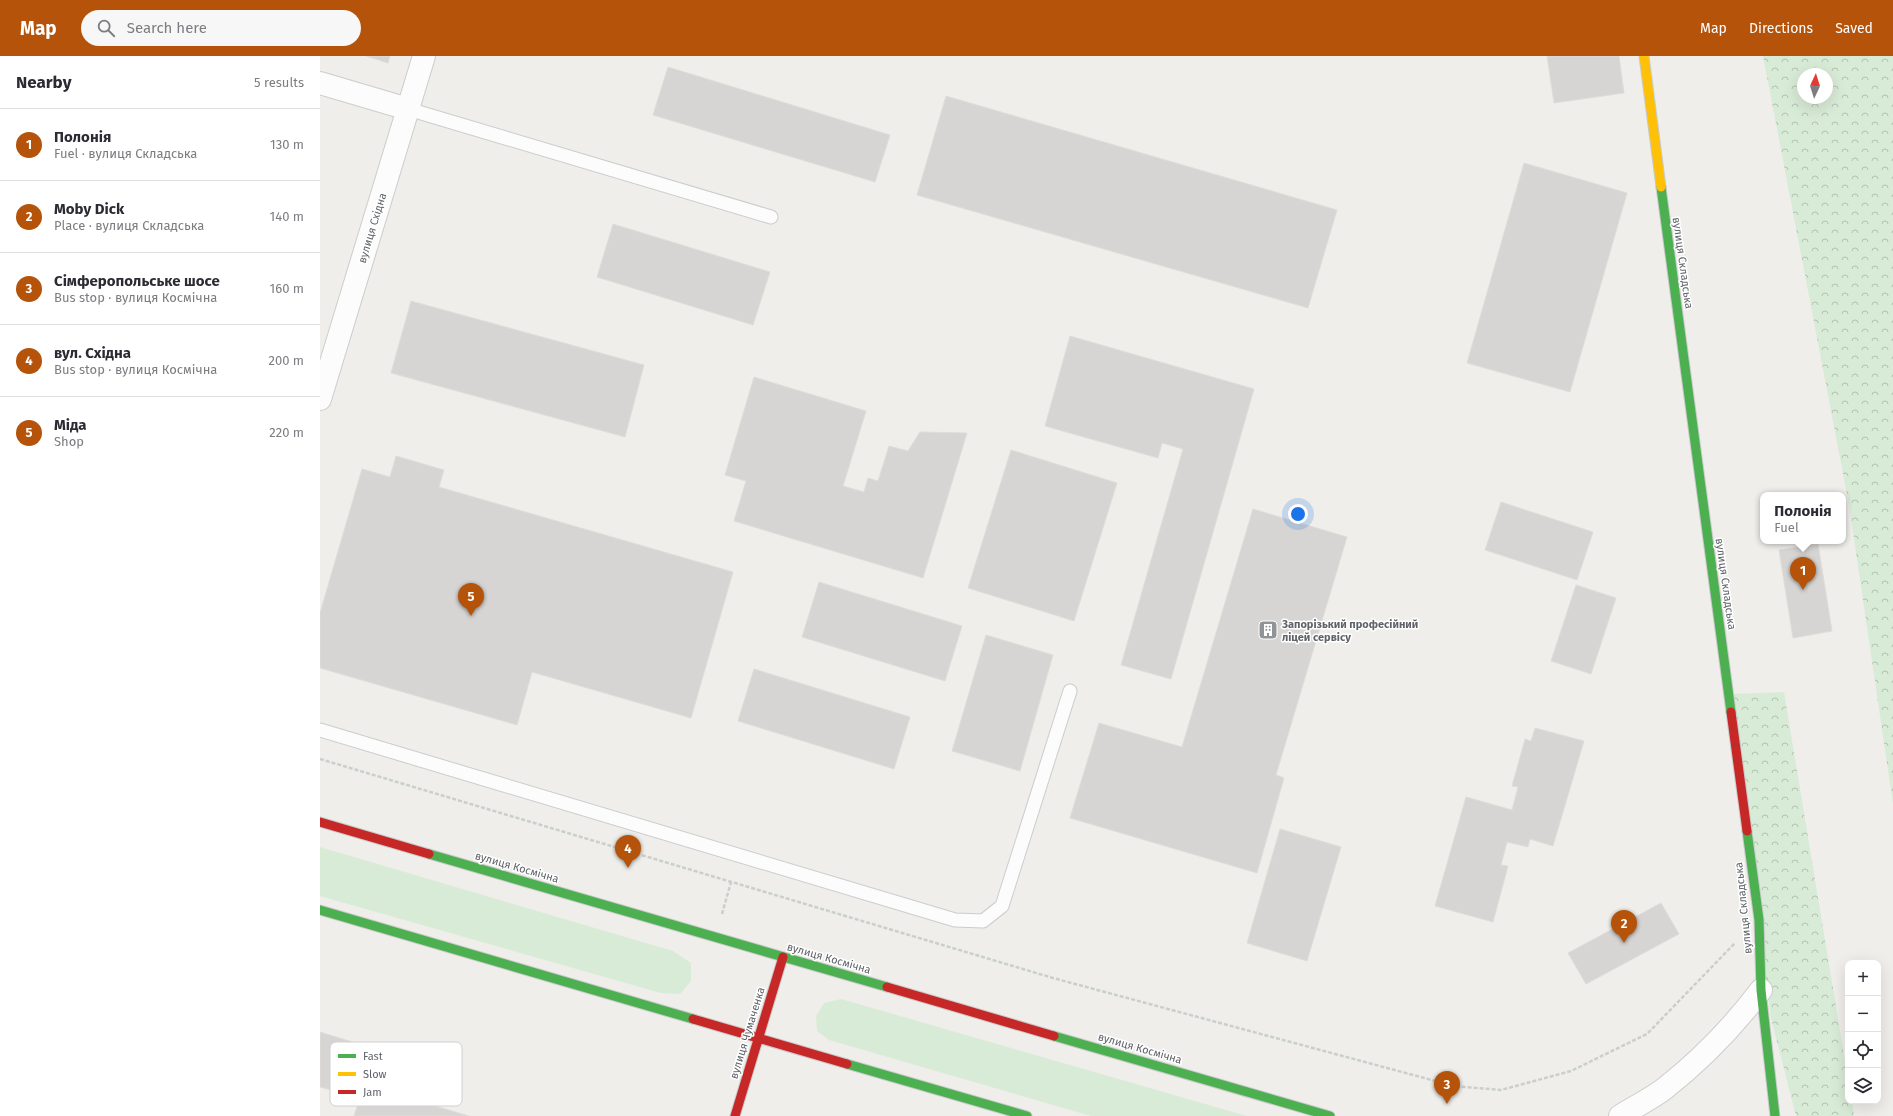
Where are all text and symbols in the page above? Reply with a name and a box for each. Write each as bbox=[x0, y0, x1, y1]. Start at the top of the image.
search box bbox=[81, 10, 361, 46]
text: Map bbox=[20, 17, 57, 40]
icon: search bbox=[95, 17, 117, 39]
text: Search here bbox=[127, 19, 207, 37]
text: Map bbox=[1700, 20, 1727, 37]
text: Directions bbox=[1749, 20, 1813, 37]
text: Saved bbox=[1835, 20, 1873, 37]
north arrow bbox=[1797, 68, 1833, 104]
text: Nearby bbox=[16, 72, 71, 93]
text: 5 results bbox=[254, 75, 304, 90]
text: Полонія bbox=[54, 128, 111, 146]
text: 1 bbox=[26, 137, 32, 152]
text: 130 m bbox=[270, 137, 304, 152]
text: Fuel · вулиця Складська bbox=[54, 146, 197, 161]
street label: вулиця Східна bbox=[356, 191, 389, 265]
text: Moby Dick bbox=[54, 200, 124, 218]
text: 2 bbox=[26, 209, 32, 224]
text: 140 m bbox=[270, 209, 304, 224]
street label: вулиця Складська bbox=[1670, 216, 1695, 310]
text: Place · вулиця Складська bbox=[54, 218, 204, 233]
text: Сімферопольське шосе bbox=[54, 272, 220, 290]
text: 3 bbox=[26, 281, 32, 296]
text: 160 m bbox=[270, 281, 304, 296]
text: Bus stop · вулиця Космічна bbox=[54, 290, 217, 305]
text: вул. Східна bbox=[54, 344, 131, 362]
text: 4 bbox=[25, 353, 33, 368]
text: 200 m bbox=[268, 353, 304, 368]
text: Bus stop · вулиця Космічна bbox=[54, 362, 217, 377]
text: Міда bbox=[54, 416, 87, 434]
text: 5 bbox=[26, 425, 32, 440]
text: 220 m bbox=[269, 425, 304, 440]
text: Shop bbox=[54, 434, 84, 449]
popup bbox=[1760, 492, 1846, 544]
text: Полонія bbox=[1774, 502, 1832, 520]
your location bbox=[1288, 504, 1308, 524]
text: Fuel bbox=[1774, 520, 1799, 535]
street label: вулиця Складська bbox=[1713, 537, 1738, 631]
pin: 1 bbox=[1790, 557, 1816, 590]
pin: 5 bbox=[458, 583, 484, 616]
place label: Запорізький професійний ліцей сервісу bbox=[1281, 618, 1418, 644]
building icon: Запорізький професійний ліцей сервісу bbox=[1257, 619, 1279, 641]
pin: 4 bbox=[615, 835, 641, 868]
street label: вулиця Космічна bbox=[473, 849, 560, 886]
street label: вулиця Складська bbox=[1732, 861, 1755, 955]
pin: 2 bbox=[1611, 910, 1637, 943]
street label: вулиця Космічна bbox=[785, 940, 872, 977]
map controls bbox=[1845, 960, 1881, 1104]
button: + bbox=[1845, 960, 1881, 996]
street label: вулиця Чумаченка bbox=[727, 986, 768, 1081]
button: − bbox=[1845, 996, 1881, 1032]
street label: вулиця Космічна bbox=[1096, 1030, 1183, 1067]
button: locate bbox=[1845, 1032, 1881, 1068]
legend bbox=[330, 1042, 462, 1106]
text: Fast bbox=[363, 1050, 383, 1063]
text: Slow bbox=[363, 1068, 387, 1081]
button: layers bbox=[1845, 1068, 1881, 1104]
pin: 3 bbox=[1434, 1071, 1460, 1104]
text: Jam bbox=[363, 1086, 382, 1099]

